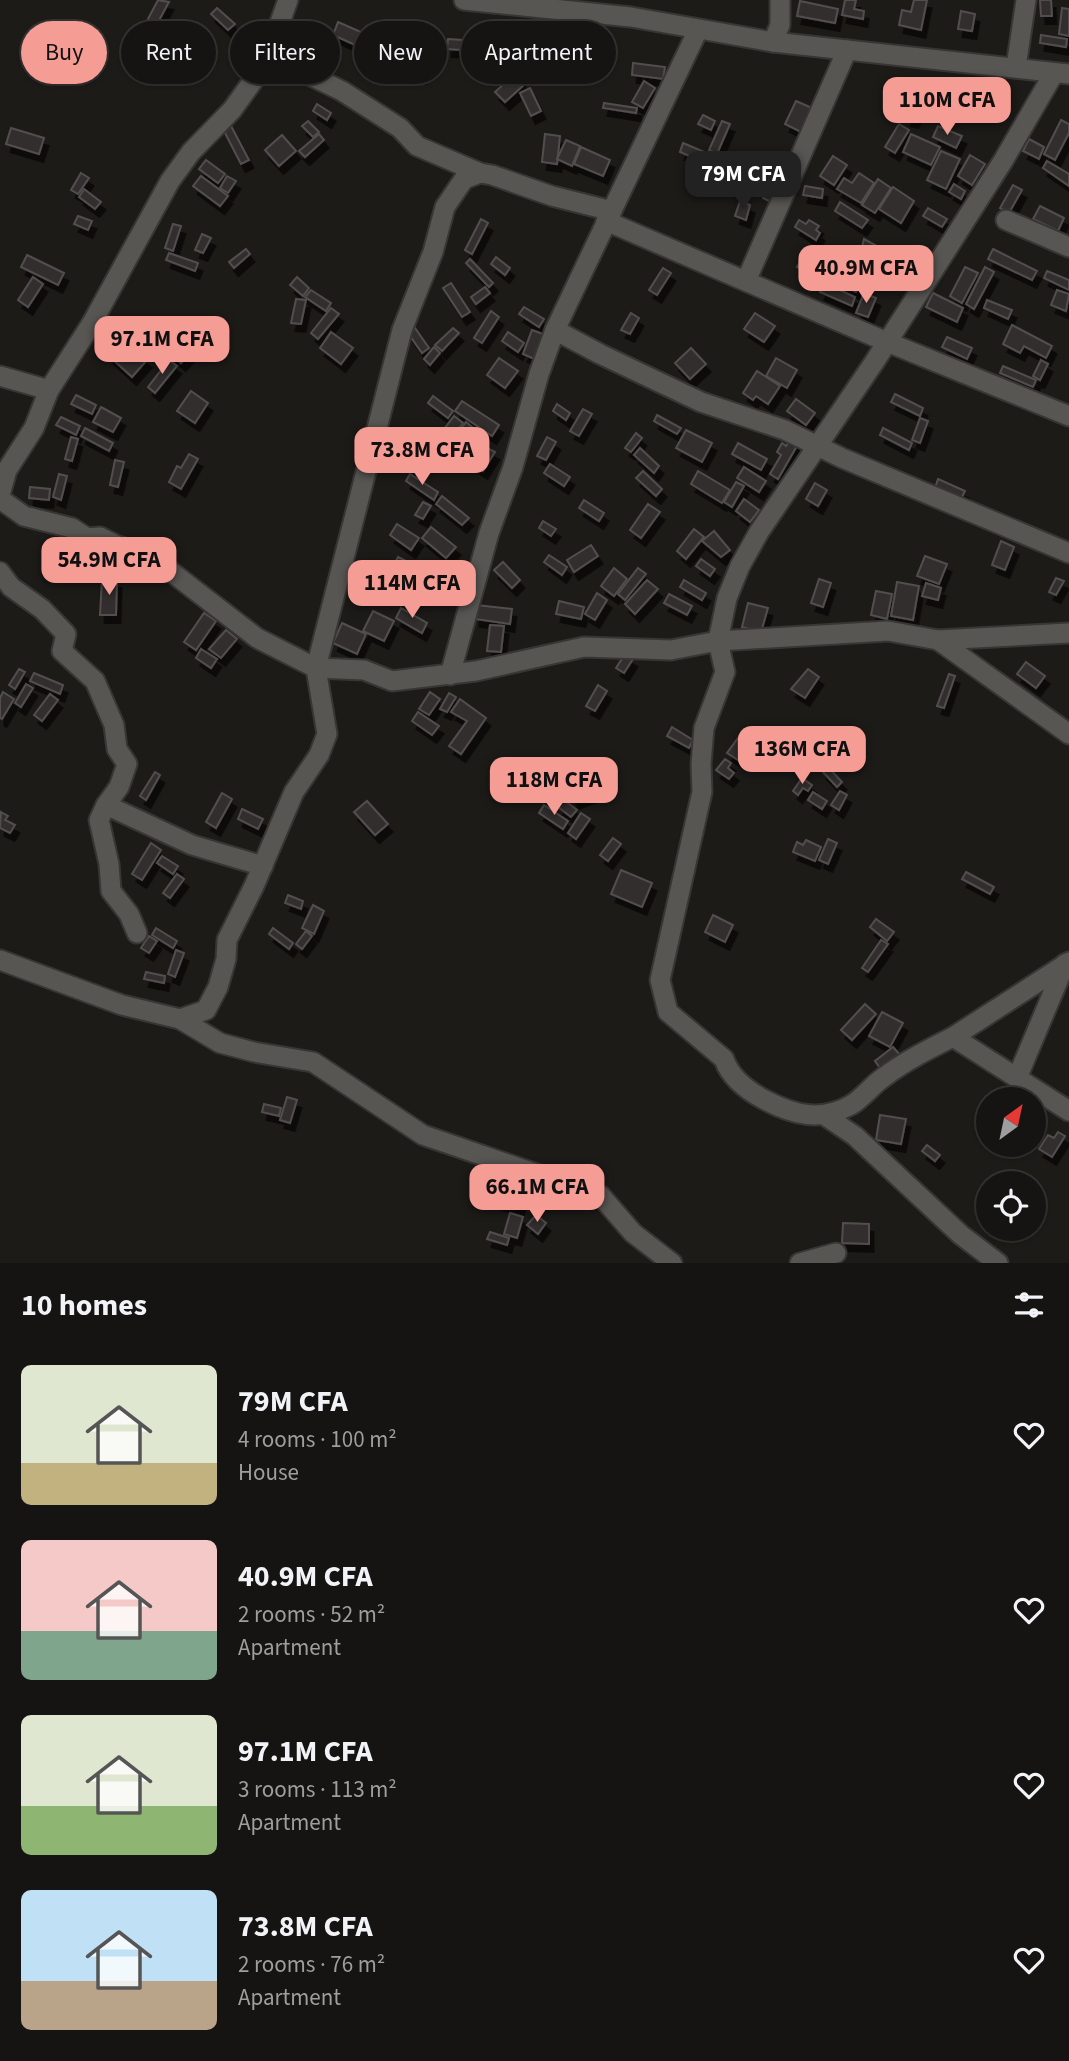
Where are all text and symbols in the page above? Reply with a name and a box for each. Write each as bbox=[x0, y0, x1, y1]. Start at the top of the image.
chip: Buy bbox=[21, 21, 107, 84]
chip: Rent bbox=[121, 21, 216, 84]
chip: Filters bbox=[230, 21, 340, 84]
chip: New bbox=[354, 21, 447, 84]
chip: Apartment bbox=[461, 21, 616, 84]
pin: 110M CFA bbox=[875, 78, 1019, 137]
text: 110M CFA bbox=[899, 83, 995, 116]
pin: 79M CFA bbox=[678, 152, 808, 211]
text: 79M CFA bbox=[701, 157, 785, 190]
pin: 40.9M CFA bbox=[786, 246, 946, 305]
text: 40.9M CFA bbox=[814, 251, 918, 284]
pin: 97.1M CFA bbox=[82, 316, 242, 376]
text: 97.1M CFA bbox=[110, 322, 214, 355]
pin: 73.8M CFA bbox=[342, 428, 502, 487]
text: 73.8M CFA bbox=[370, 433, 474, 466]
pin: 54.9M CFA bbox=[29, 538, 189, 597]
text: 54.9M CFA bbox=[57, 543, 161, 576]
pin: 114M CFA bbox=[340, 560, 484, 620]
text: 114M CFA bbox=[364, 566, 460, 599]
pin: 136M CFA bbox=[730, 726, 874, 786]
text: 136M CFA bbox=[754, 732, 850, 765]
pin: 118M CFA bbox=[482, 758, 626, 817]
text: 118M CFA bbox=[506, 763, 602, 796]
north arrow bbox=[976, 1087, 1046, 1157]
map controls bbox=[976, 1087, 1046, 1241]
pin: 66.1M CFA bbox=[457, 1164, 617, 1224]
text: 66.1M CFA bbox=[485, 1170, 589, 1203]
button: locate bbox=[976, 1171, 1046, 1241]
text: 10 homes bbox=[21, 1284, 147, 1327]
icon: filters bbox=[1010, 1286, 1048, 1324]
text: 79M CFA bbox=[238, 1380, 348, 1423]
icon: home bbox=[77, 1393, 161, 1477]
icon: heart bbox=[1010, 1416, 1048, 1454]
text: 4 rooms · 100 m² bbox=[238, 1423, 397, 1456]
text: House bbox=[238, 1456, 299, 1489]
text: 40.9M CFA bbox=[238, 1555, 373, 1598]
icon: home bbox=[77, 1568, 161, 1652]
icon: heart bbox=[1010, 1591, 1048, 1629]
text: 2 rooms · 52 m² bbox=[238, 1598, 385, 1631]
text: Apartment bbox=[238, 1631, 341, 1664]
text: 97.1M CFA bbox=[238, 1730, 373, 1773]
icon: home bbox=[77, 1743, 161, 1827]
icon: heart bbox=[1010, 1766, 1048, 1804]
text: 3 rooms · 113 m² bbox=[238, 1773, 397, 1806]
text: Apartment bbox=[238, 1806, 341, 1839]
text: 73.8M CFA bbox=[238, 1905, 373, 1948]
icon: home bbox=[77, 1918, 161, 2002]
icon: heart bbox=[1010, 1941, 1048, 1979]
text: 2 rooms · 76 m² bbox=[238, 1948, 385, 1981]
text: Apartment bbox=[238, 1981, 341, 2014]

